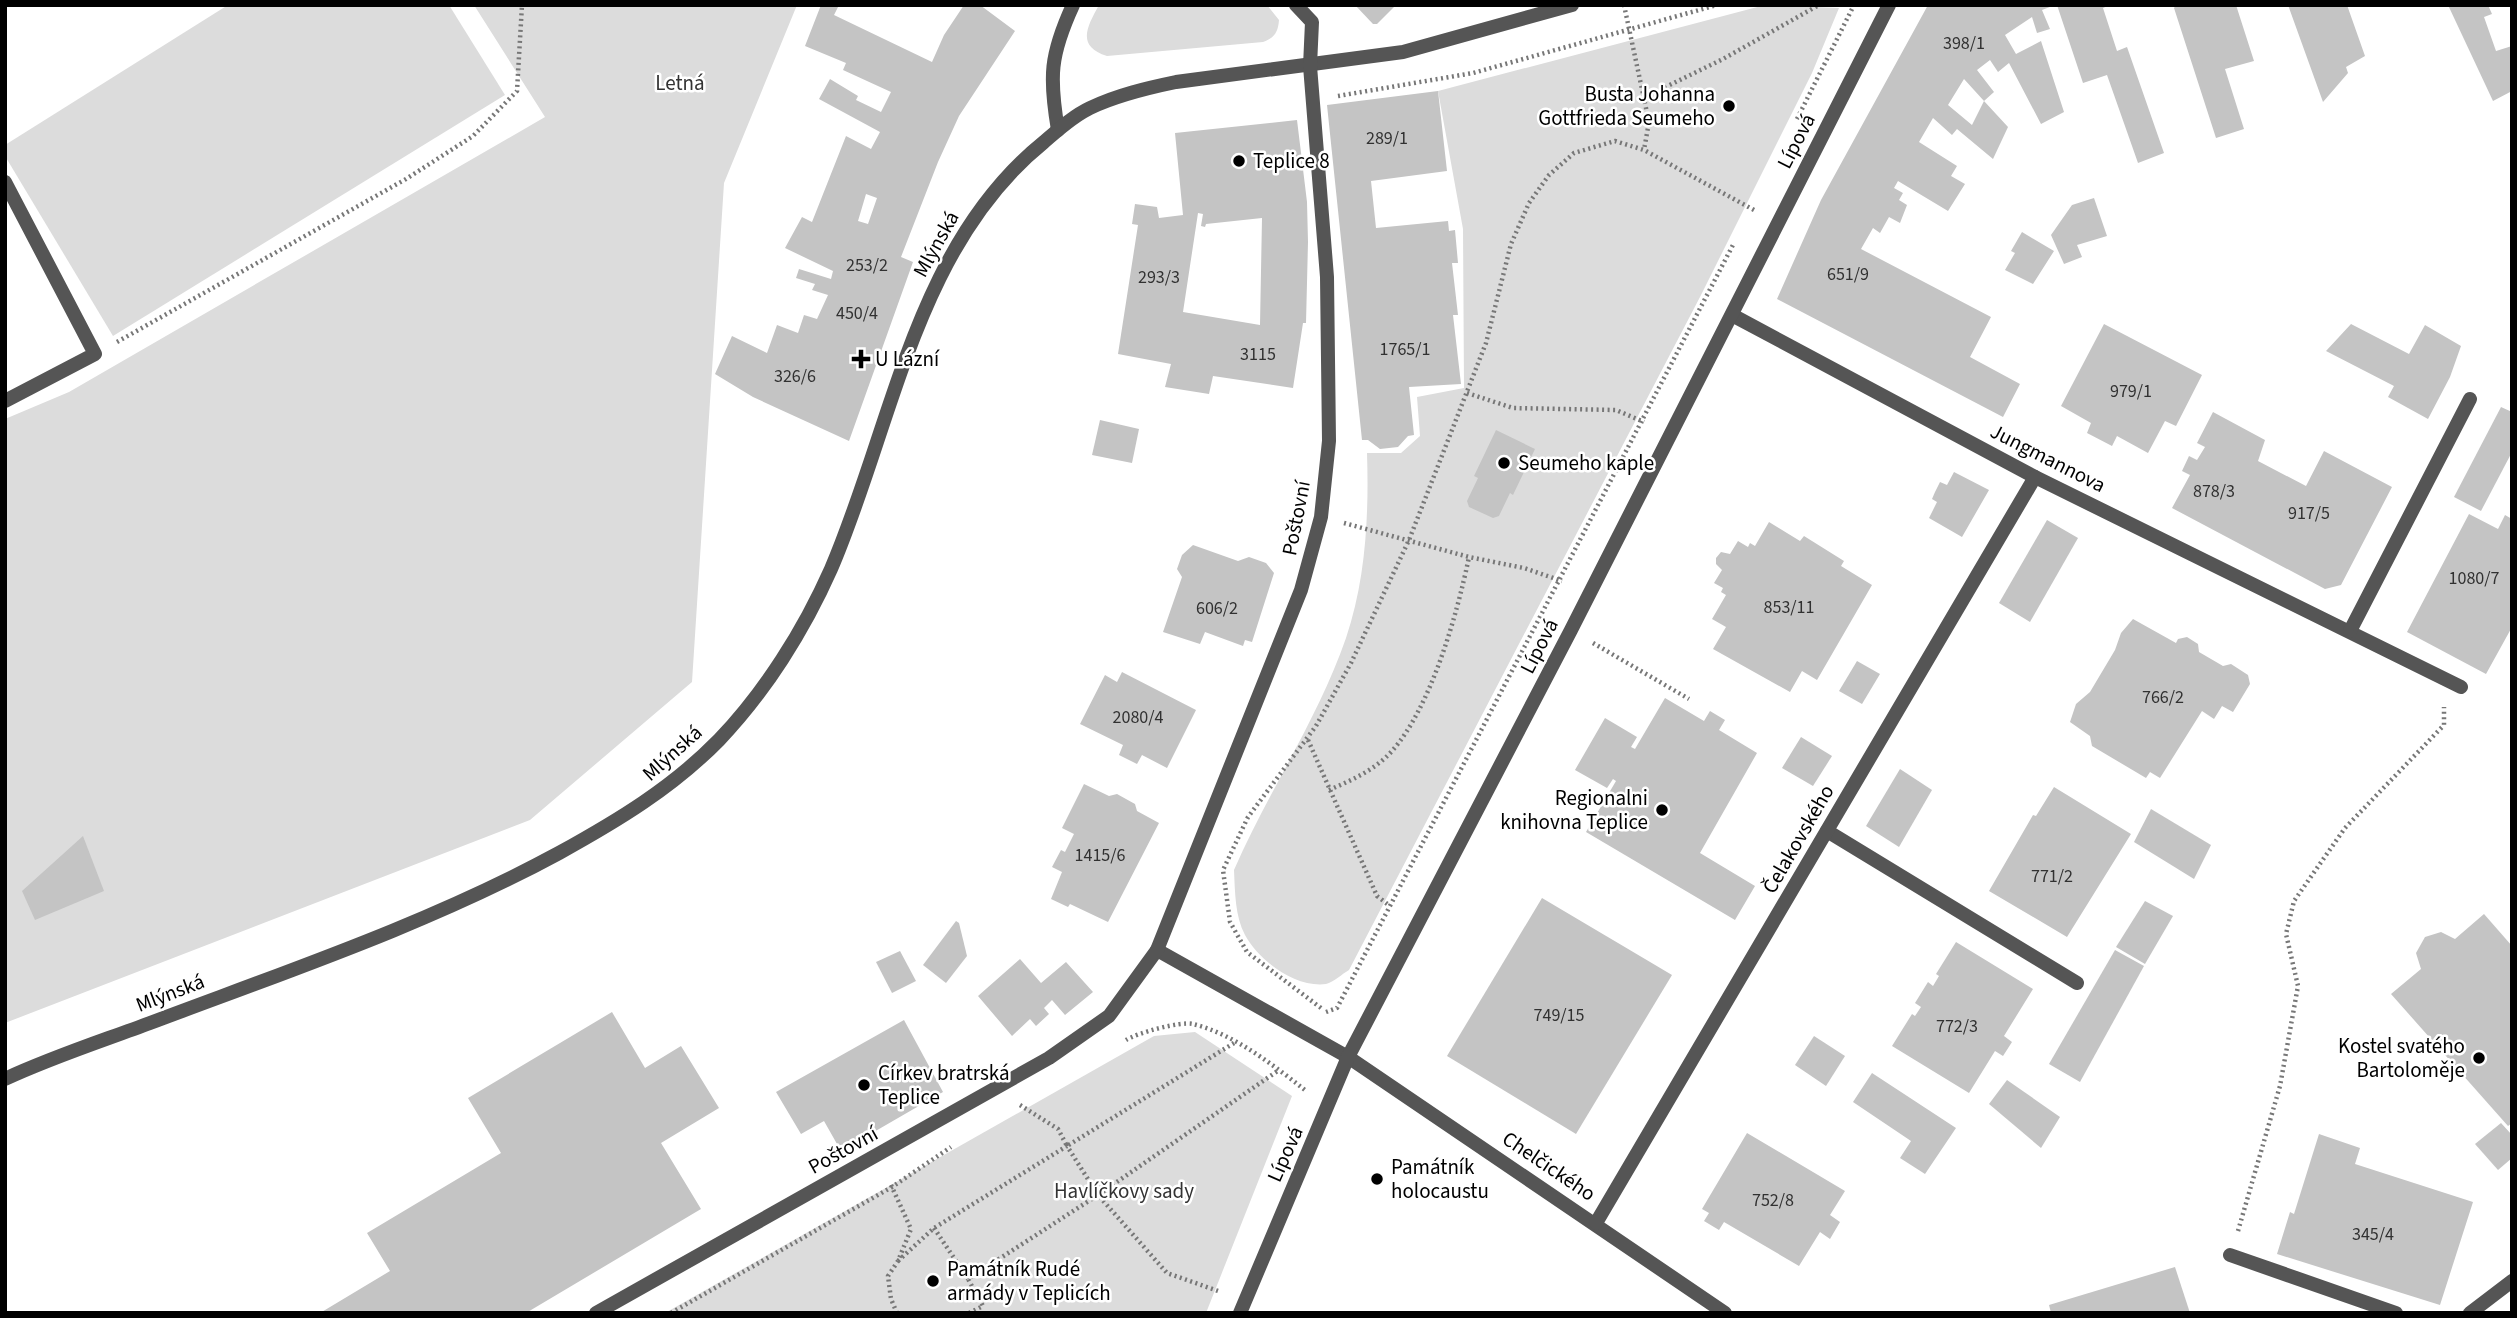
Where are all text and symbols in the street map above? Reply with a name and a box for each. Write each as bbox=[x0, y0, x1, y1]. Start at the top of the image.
house number: 398/1 bbox=[1943, 31, 1985, 56]
park label: Letná bbox=[655, 68, 705, 98]
place label: Busta Johanna Gottfrieda Seumeho bbox=[1538, 79, 1715, 133]
marker: Busta Johanna Gottfrieda Seumeho bbox=[1721, 98, 1737, 114]
street label: Lípová bbox=[1769, 108, 1823, 174]
house number: 289/1 bbox=[1366, 126, 1408, 151]
place label: Teplice 8 bbox=[1253, 146, 1330, 176]
marker: Teplice 8 bbox=[1231, 153, 1247, 169]
street label: Mlýnská bbox=[906, 205, 966, 283]
house number: 253/2 bbox=[846, 253, 888, 278]
house number: 651/9 bbox=[1827, 262, 1869, 287]
house number: 293/3 bbox=[1138, 265, 1180, 290]
house number: 450/4 bbox=[836, 301, 878, 326]
house number: 1765/1 bbox=[1379, 337, 1431, 362]
house number: 3115 bbox=[1240, 342, 1276, 367]
place label: U Lázní bbox=[875, 344, 940, 374]
marker: U Lázní bbox=[853, 351, 869, 367]
house number: 326/6 bbox=[774, 364, 816, 389]
house number: 979/1 bbox=[2110, 379, 2152, 404]
street label: Jungmannova bbox=[1985, 416, 2111, 500]
place label: Seumeho kaple bbox=[1518, 448, 1654, 478]
marker: Seumeho kaple bbox=[1496, 455, 1512, 471]
street label: Poštovní bbox=[1274, 477, 1318, 558]
house number: 878/3 bbox=[2193, 479, 2235, 504]
house number: 917/5 bbox=[2288, 501, 2330, 526]
house number: 1080/7 bbox=[2448, 566, 2500, 591]
house number: 853/11 bbox=[1763, 595, 1815, 620]
house number: 606/2 bbox=[1196, 596, 1238, 621]
street label: Lípová bbox=[1512, 613, 1566, 679]
house number: 766/2 bbox=[2142, 685, 2184, 710]
house number: 2080/4 bbox=[1112, 705, 1164, 730]
street label: Mlýnská bbox=[635, 718, 709, 788]
street label: Čelakovského bbox=[1755, 779, 1841, 899]
place label: Regionalni knihovna Teplice bbox=[1500, 783, 1648, 837]
marker: Regionalni knihovna Teplice bbox=[1654, 802, 1670, 818]
house number: 1415/6 bbox=[1074, 843, 1126, 868]
house number: 771/2 bbox=[2031, 864, 2073, 889]
street label: Mlýnská bbox=[131, 966, 209, 1020]
house number: 749/15 bbox=[1533, 1003, 1585, 1028]
house number: 772/3 bbox=[1936, 1014, 1978, 1039]
place label: Kostel svatého Bartoloměje bbox=[2338, 1031, 2465, 1085]
marker: Kostel svatého Bartoloměje bbox=[2471, 1050, 2487, 1066]
place label: Církev bratrská Teplice bbox=[878, 1058, 1010, 1112]
marker: Církev bratrská Teplice bbox=[856, 1077, 872, 1093]
street label: Poštovní bbox=[803, 1118, 884, 1181]
street label: Lípová bbox=[1259, 1121, 1311, 1187]
street label: Chelčického bbox=[1496, 1124, 1602, 1208]
place label: Památník holocaustu bbox=[1391, 1152, 1489, 1206]
marker: Památník holocaustu bbox=[1369, 1171, 1385, 1187]
park label: Havlíčkovy sady bbox=[1054, 1176, 1194, 1206]
house number: 752/8 bbox=[1752, 1188, 1794, 1213]
house number: 345/4 bbox=[2352, 1222, 2394, 1247]
place label: Památník Rudé armády v Teplicích bbox=[947, 1254, 1111, 1308]
marker: Památník Rudé armády v Teplicích bbox=[925, 1273, 941, 1289]

